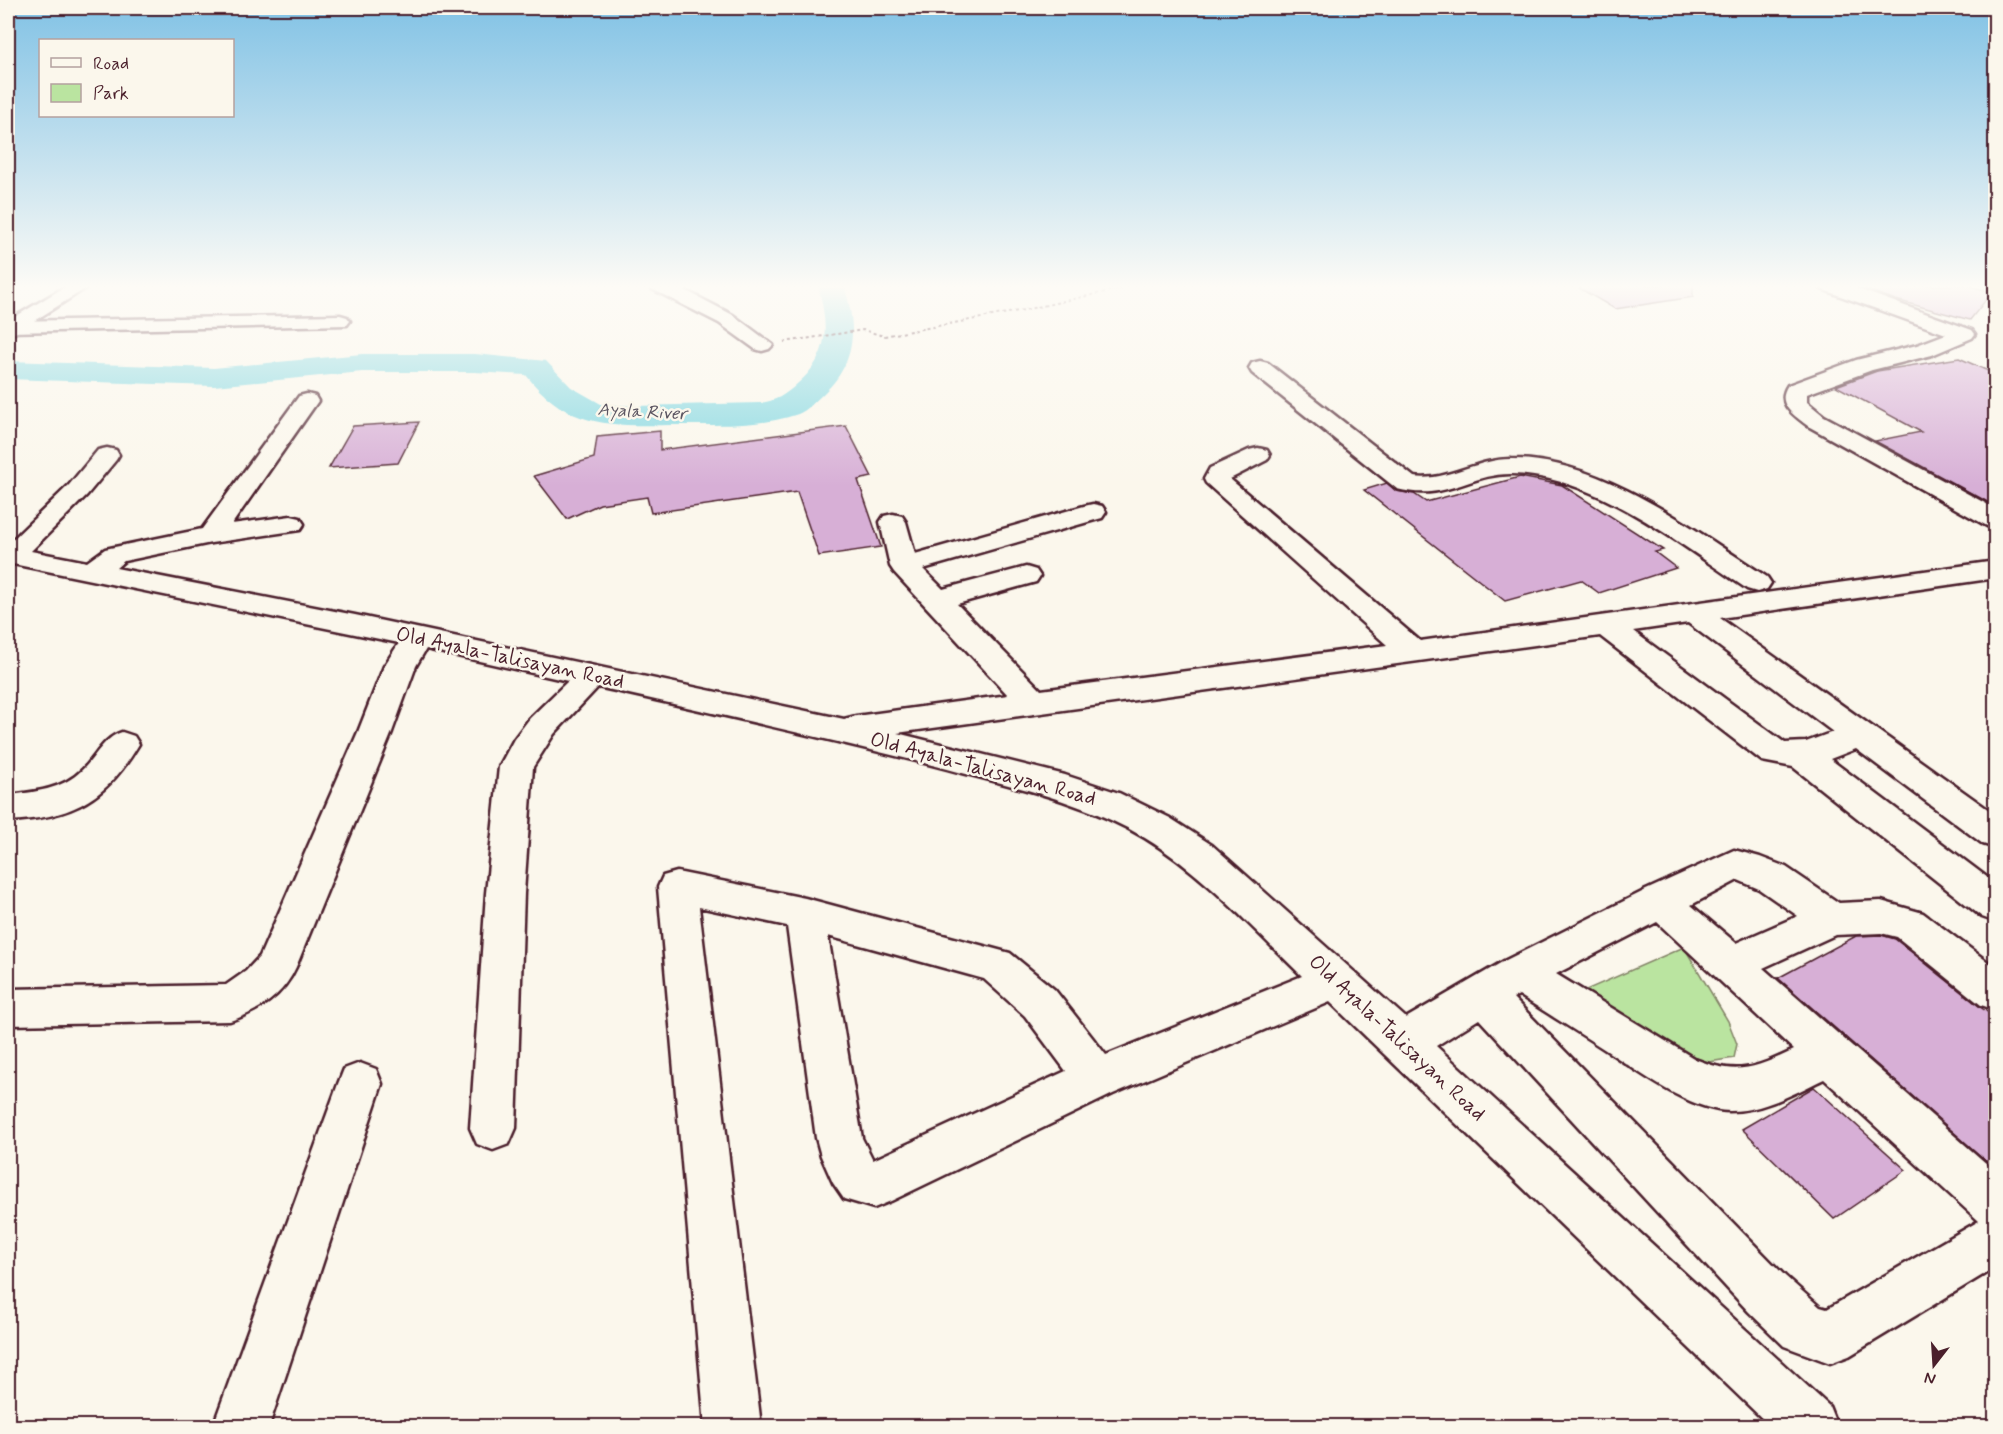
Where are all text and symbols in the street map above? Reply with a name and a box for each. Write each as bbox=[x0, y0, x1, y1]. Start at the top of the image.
legend bbox=[39, 39, 234, 117]
text: Road bbox=[93, 52, 129, 76]
text: Park bbox=[93, 82, 129, 106]
water label: Ayala River bbox=[597, 398, 690, 426]
street label: Old Ayala-Talisayan Road bbox=[393, 620, 627, 696]
street label: Old Ayala-Talisayan Road bbox=[867, 725, 1099, 813]
street label: Old Ayala-Talisayan Road bbox=[1302, 948, 1492, 1128]
north arrow bbox=[1904, 1335, 1964, 1395]
text: N bbox=[1922, 1366, 1938, 1390]

